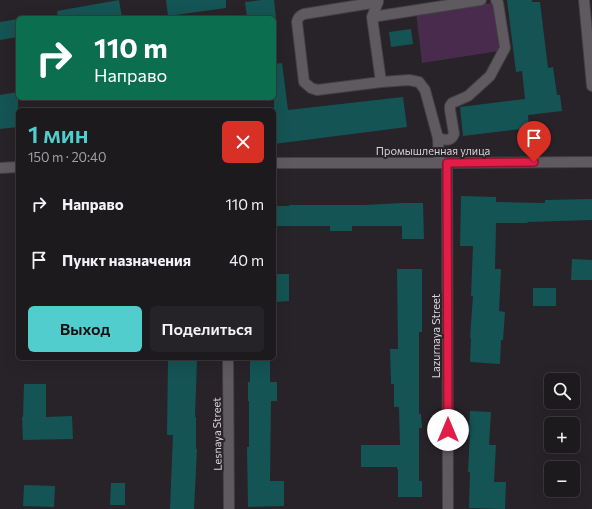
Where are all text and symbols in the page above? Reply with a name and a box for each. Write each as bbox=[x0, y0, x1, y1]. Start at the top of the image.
text: 110 m bbox=[94, 30, 168, 64]
icon: right bbox=[28, 32, 80, 84]
text: Направо bbox=[94, 64, 167, 86]
text: 1 мин bbox=[28, 119, 89, 148]
button: close bbox=[222, 121, 264, 163]
pin bbox=[517, 121, 551, 162]
icon: arrive bbox=[523, 127, 545, 149]
street label: Промышленная улица bbox=[376, 144, 490, 157]
text: 150 m · 20:40 bbox=[28, 149, 106, 165]
icon: right bbox=[28, 193, 50, 215]
text: Направо bbox=[62, 195, 124, 213]
text: 110 m bbox=[225, 195, 264, 213]
icon: arrive bbox=[28, 249, 50, 271]
text: Пункт назначения bbox=[62, 251, 191, 269]
text: 40 m bbox=[229, 251, 264, 269]
street label: Lazurnaya Street bbox=[429, 293, 442, 378]
button: Выход bbox=[28, 306, 142, 352]
button: Поделиться bbox=[150, 306, 264, 352]
map controls bbox=[544, 373, 580, 497]
button: search bbox=[544, 373, 580, 409]
street label: Lesnaya Street bbox=[209, 397, 224, 471]
position arrow bbox=[427, 409, 469, 451]
button: + bbox=[544, 417, 580, 453]
button: − bbox=[544, 461, 580, 497]

